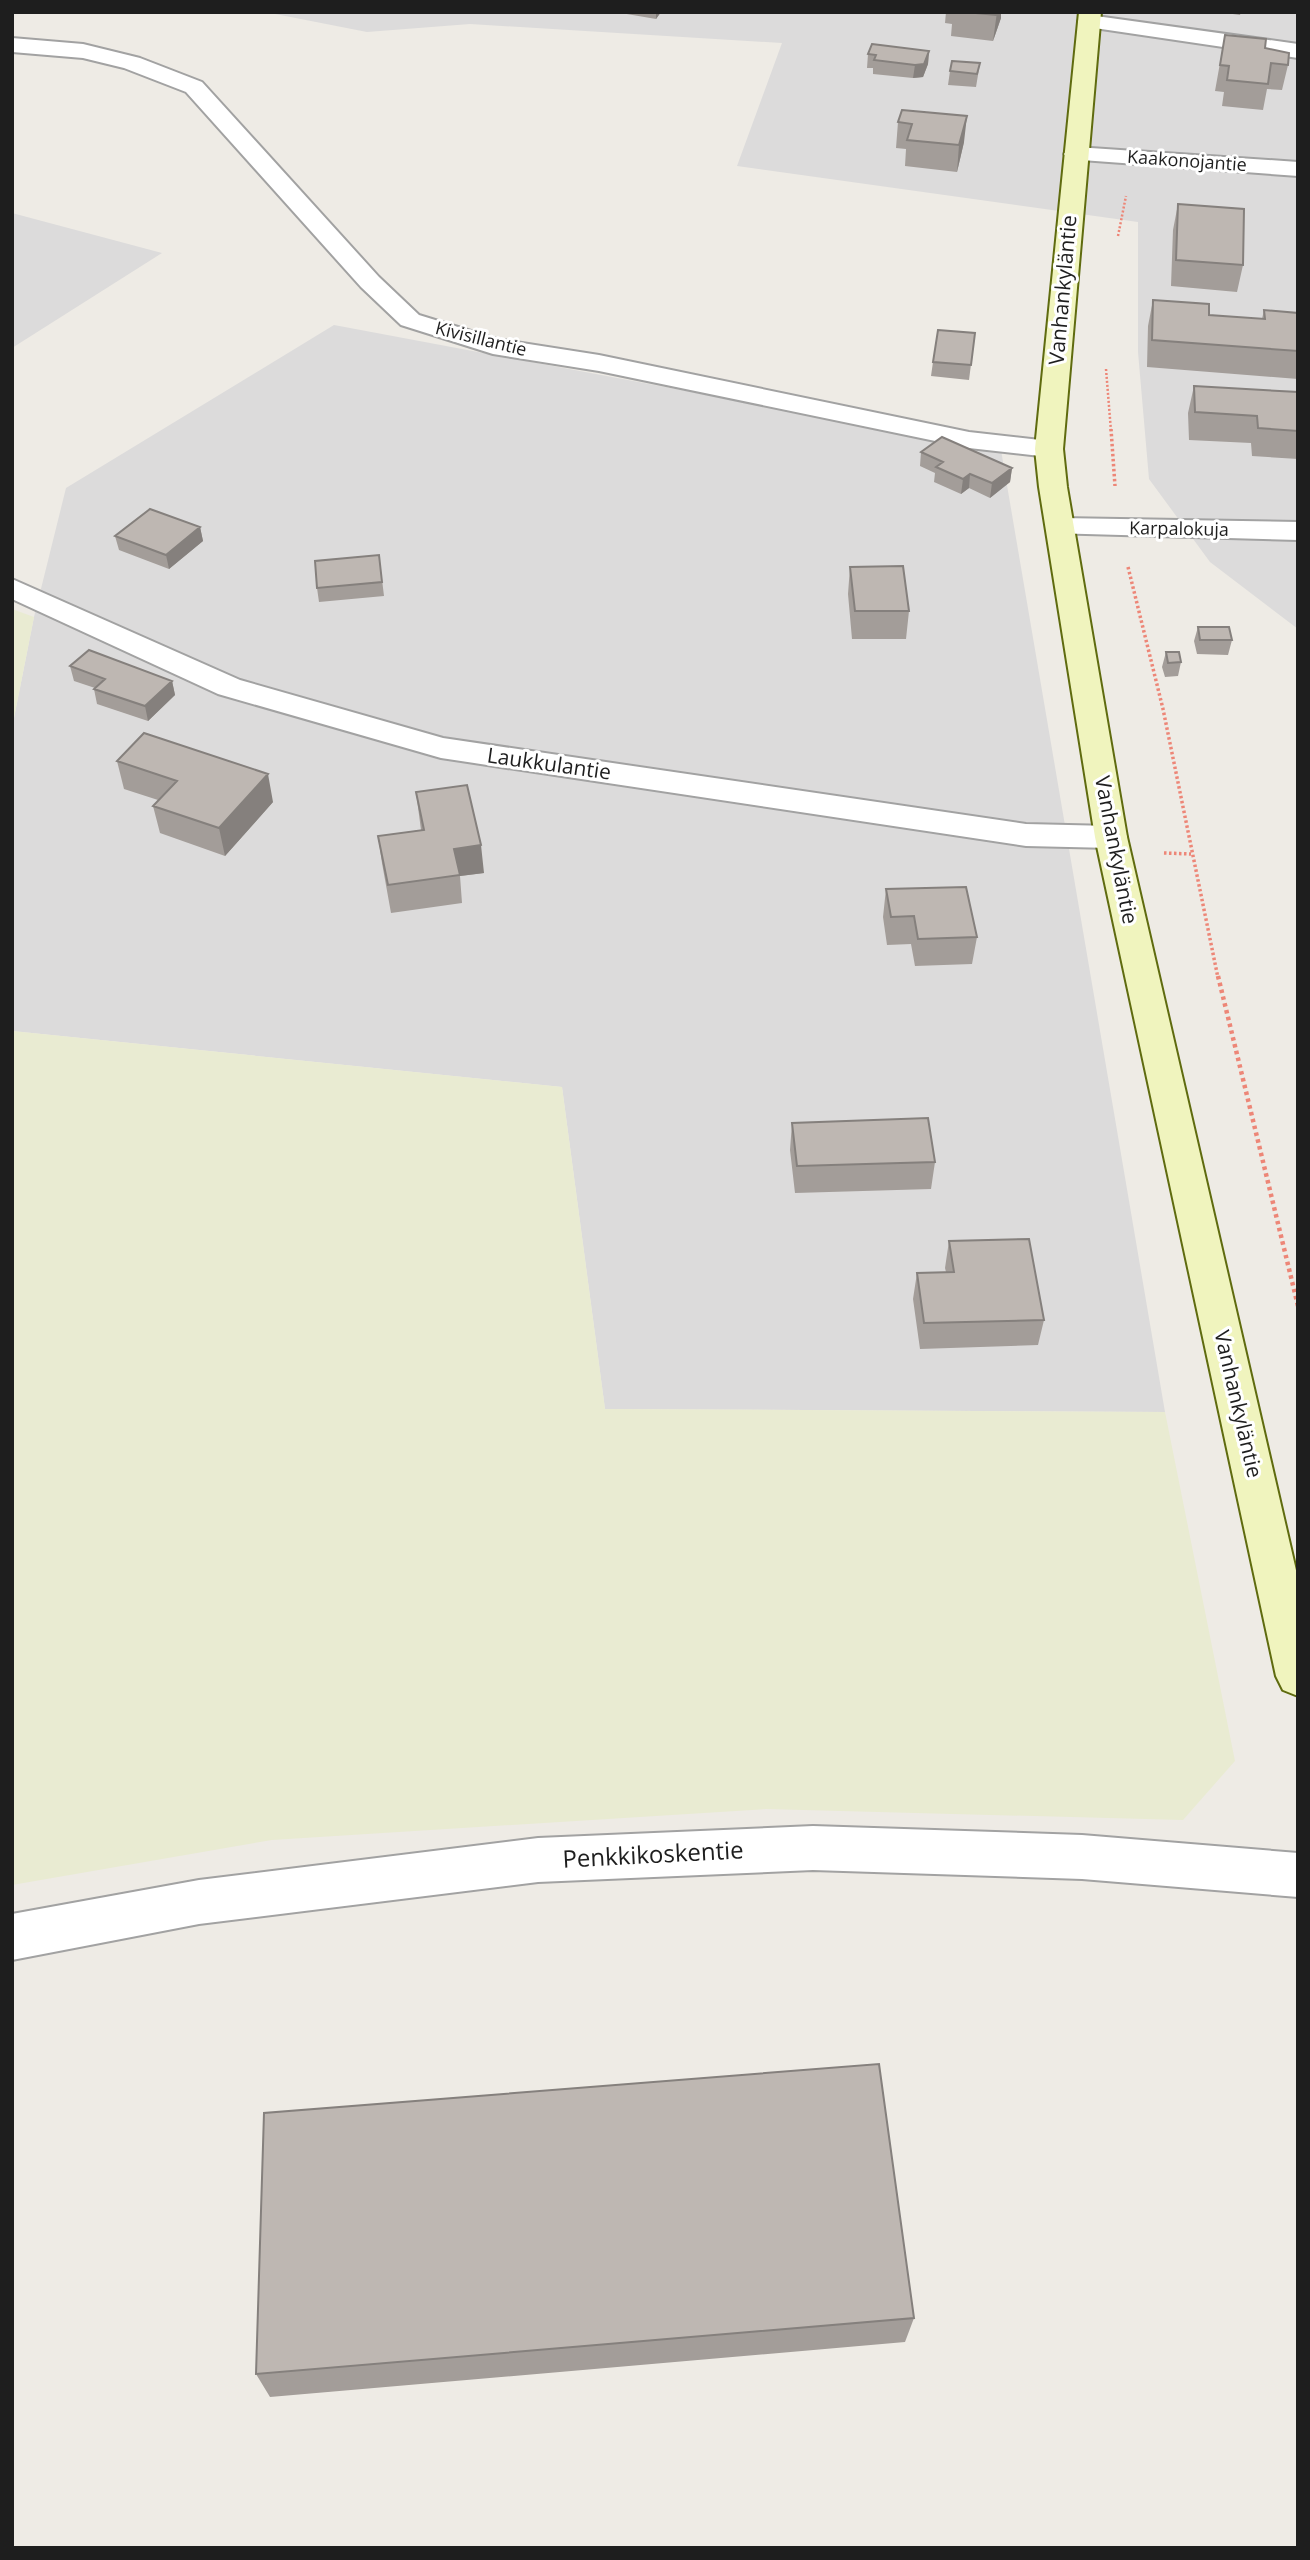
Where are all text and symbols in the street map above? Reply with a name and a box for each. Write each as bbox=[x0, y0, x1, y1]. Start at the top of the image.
street label: Kaakonojantie bbox=[1126, 144, 1248, 176]
street label: Vanhankyläntie bbox=[1041, 214, 1083, 366]
street label: Kivisillantie bbox=[433, 315, 529, 361]
street label: Karpalokuja bbox=[1129, 515, 1229, 541]
street label: Laukkulantie bbox=[485, 740, 613, 786]
street label: Vanhankyläntie bbox=[1089, 773, 1145, 926]
street label: Vanhankyläntie bbox=[1208, 1327, 1270, 1480]
street label: Penkkikoskentie bbox=[562, 1832, 744, 1875]

